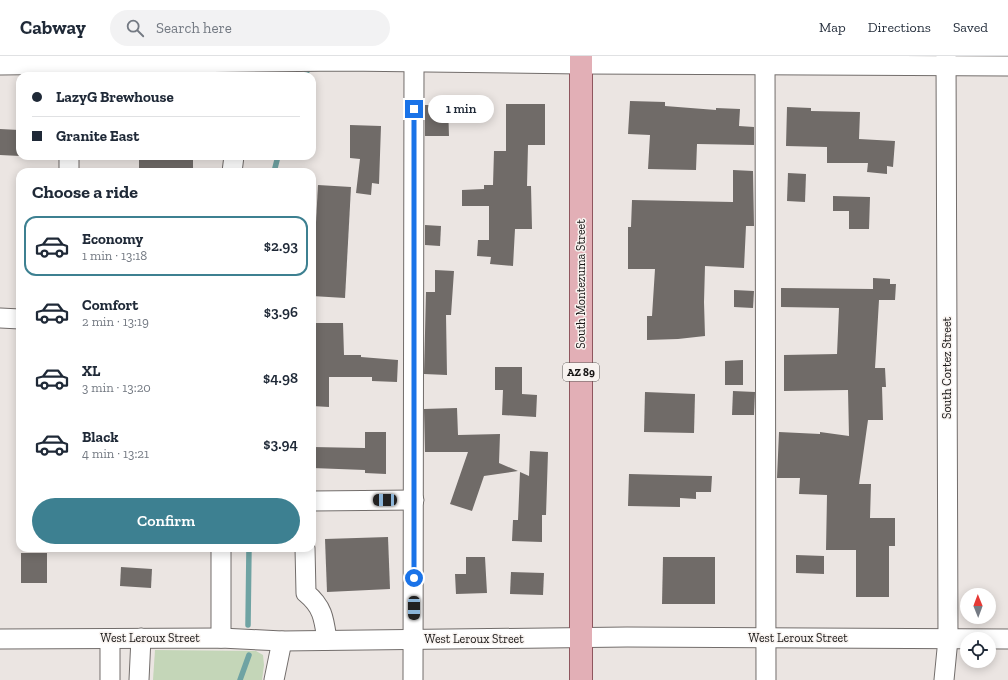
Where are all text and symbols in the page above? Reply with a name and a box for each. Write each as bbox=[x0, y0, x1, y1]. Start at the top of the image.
search box bbox=[110, 10, 390, 46]
text: Cabway bbox=[20, 16, 86, 39]
icon: search bbox=[124, 17, 146, 39]
text: Search here bbox=[156, 19, 232, 37]
text: Map bbox=[819, 19, 846, 36]
text: Directions bbox=[868, 19, 931, 36]
text: Saved bbox=[953, 19, 988, 36]
text: LazyG Brewhouse bbox=[56, 88, 174, 106]
callout: 1 min bbox=[428, 95, 494, 123]
route end bbox=[405, 100, 423, 118]
text: 1 min bbox=[446, 101, 476, 116]
text: Granite East bbox=[56, 127, 139, 145]
text: Choose a ride bbox=[32, 181, 138, 203]
street label: South Montezuma Street bbox=[574, 219, 588, 349]
icon: car bbox=[34, 228, 70, 264]
text: Economy bbox=[82, 230, 143, 248]
text: $2.93 bbox=[264, 237, 298, 255]
text: 1 min · 13:18 bbox=[82, 248, 147, 263]
icon: car bbox=[34, 294, 70, 330]
text: Comfort bbox=[82, 296, 138, 314]
text: $3.96 bbox=[264, 303, 298, 321]
text: 2 min · 13:19 bbox=[82, 314, 149, 329]
street label: South Cortez Street bbox=[940, 316, 954, 419]
icon: car bbox=[34, 360, 70, 396]
text: XL bbox=[82, 362, 100, 380]
road number: AZ 89 bbox=[563, 363, 599, 381]
text: $4.98 bbox=[263, 369, 298, 387]
text: 3 min · 13:20 bbox=[82, 380, 151, 395]
icon: car bbox=[34, 426, 70, 462]
text: Black bbox=[82, 428, 119, 446]
text: $3.94 bbox=[263, 435, 298, 453]
text: 4 min · 13:21 bbox=[82, 446, 149, 461]
car bbox=[373, 494, 397, 506]
button: Confirm bbox=[32, 498, 300, 544]
route start bbox=[405, 569, 423, 587]
north arrow bbox=[960, 588, 996, 624]
map controls bbox=[960, 588, 996, 668]
car bbox=[408, 596, 420, 620]
street label: West Leroux Street bbox=[100, 631, 200, 645]
street label: West Leroux Street bbox=[748, 631, 848, 645]
street label: West Leroux Street bbox=[424, 632, 524, 646]
button: locate bbox=[960, 632, 996, 668]

